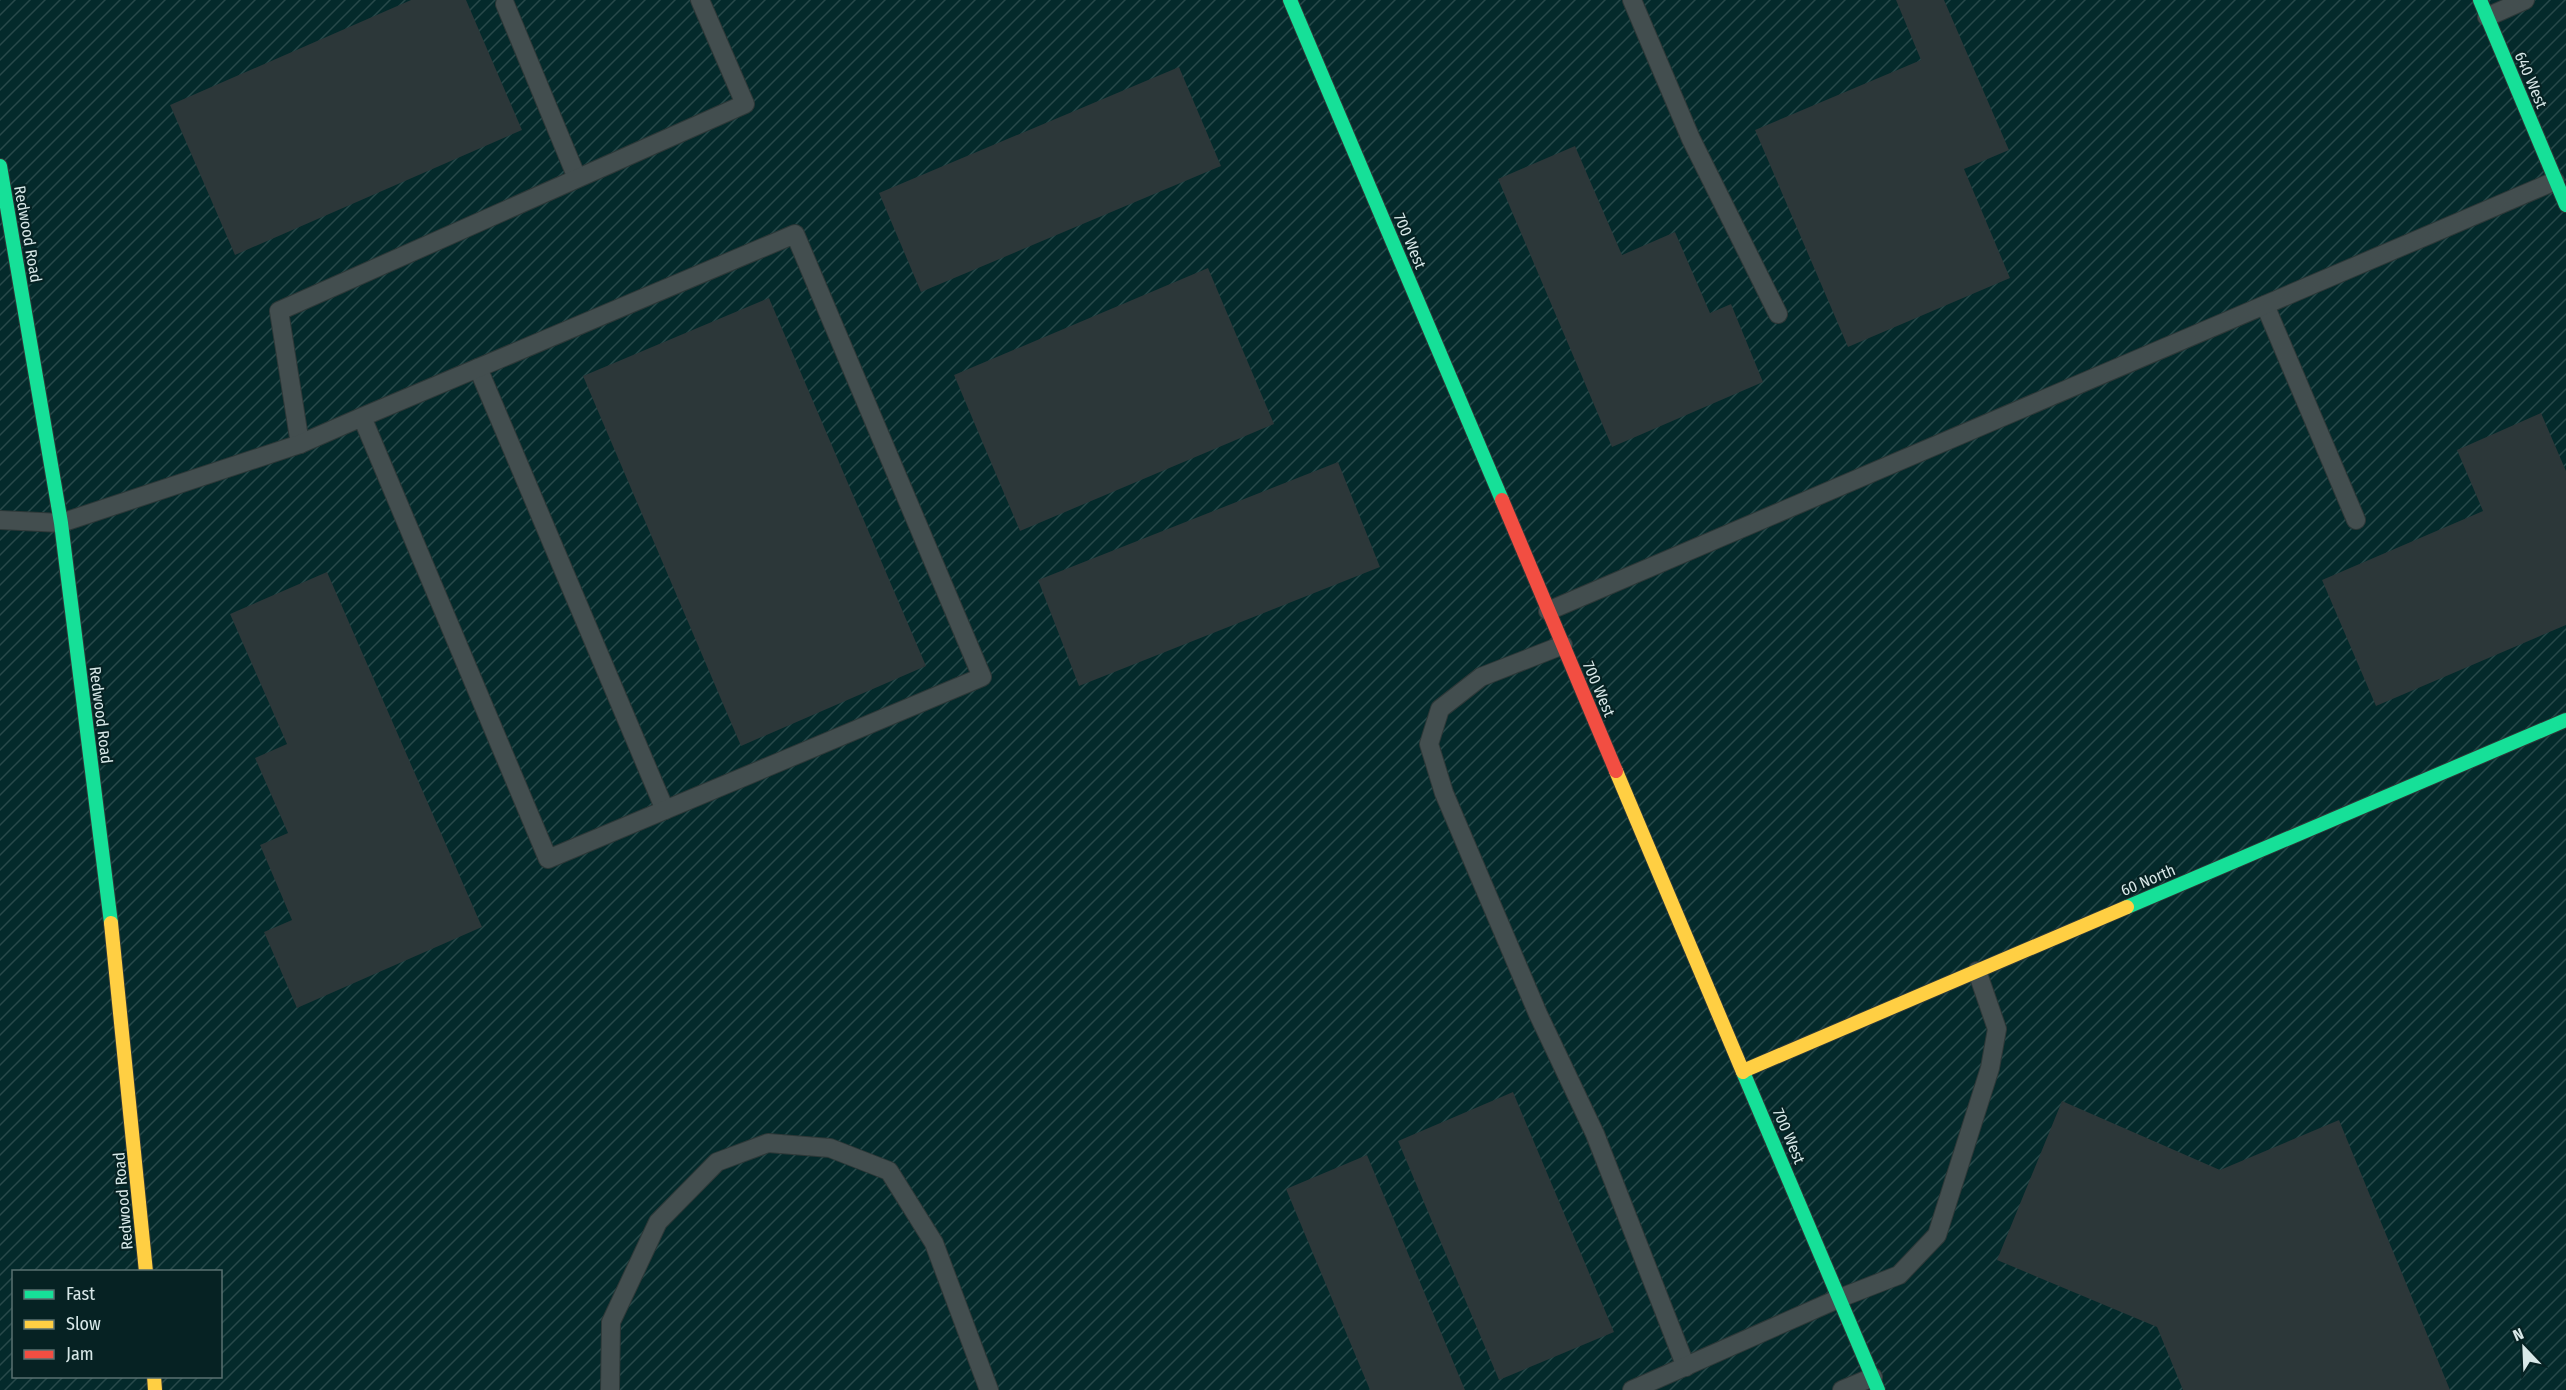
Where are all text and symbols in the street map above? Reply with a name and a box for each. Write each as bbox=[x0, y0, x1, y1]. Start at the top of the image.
street label: 640 West bbox=[2511, 49, 2552, 112]
street label: Redwood Road bbox=[10, 184, 46, 284]
street label: 700 West bbox=[1390, 210, 1430, 272]
street label: 700 West bbox=[1579, 658, 1619, 720]
street label: Redwood Road bbox=[86, 665, 116, 765]
street label: 60 North bbox=[2118, 860, 2178, 900]
street label: 700 West bbox=[1769, 1105, 1809, 1167]
street label: Redwood Road bbox=[109, 1151, 137, 1251]
legend bbox=[12, 1270, 222, 1378]
text: Fast bbox=[66, 1283, 95, 1305]
text: Slow bbox=[66, 1313, 101, 1335]
north arrow bbox=[2494, 1318, 2554, 1378]
text: N bbox=[2510, 1324, 2526, 1345]
text: Jam bbox=[66, 1343, 94, 1365]

